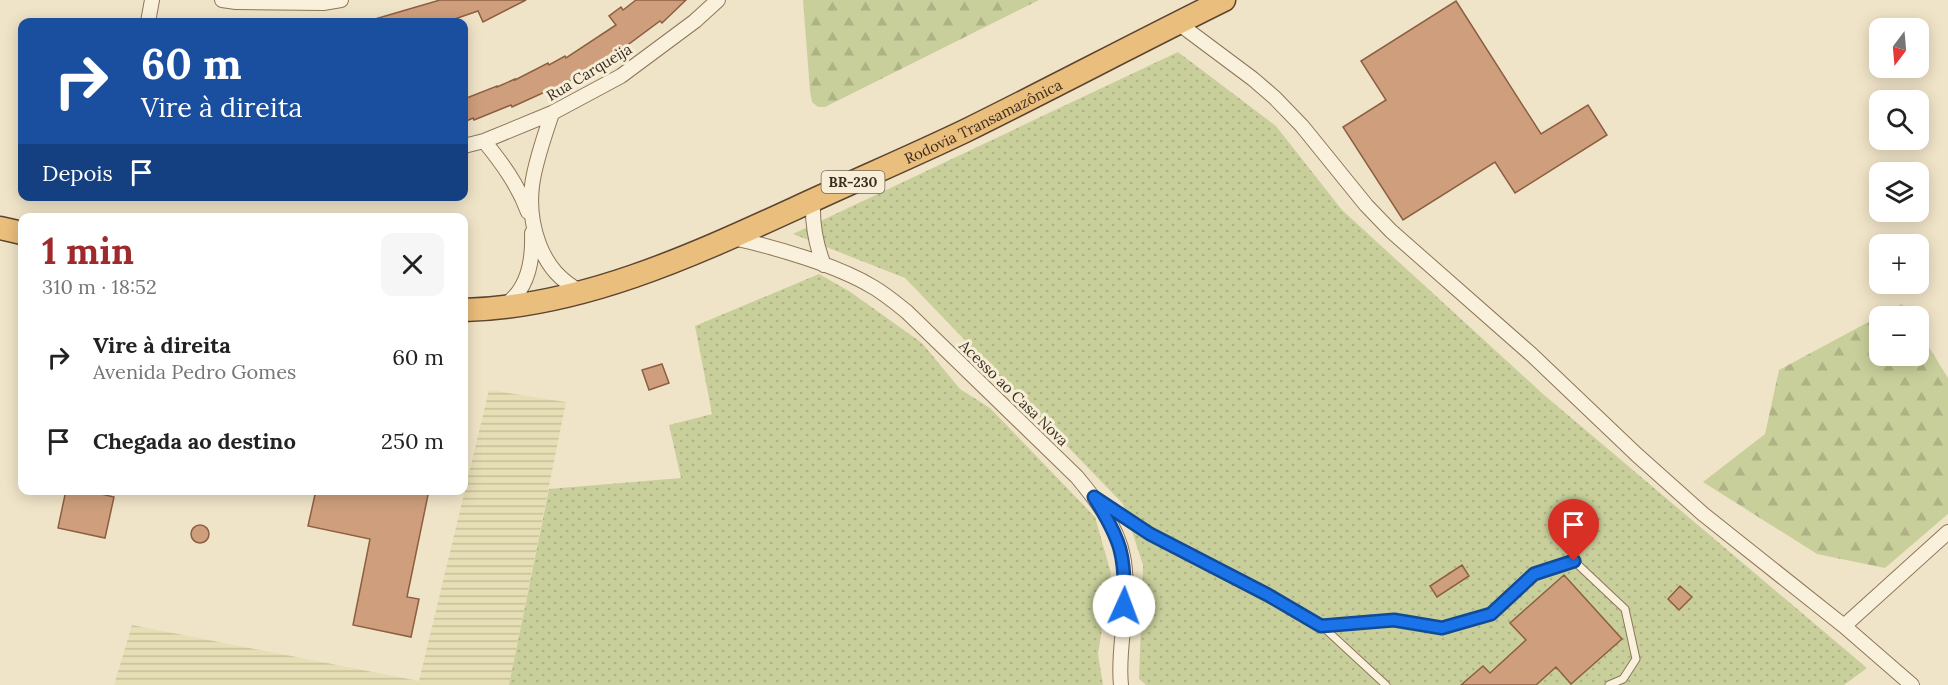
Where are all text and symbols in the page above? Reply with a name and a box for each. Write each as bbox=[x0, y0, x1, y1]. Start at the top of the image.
north arrow bbox=[1869, 18, 1929, 78]
map controls bbox=[1869, 18, 1929, 366]
text: 60 m bbox=[141, 37, 242, 91]
street label: Rua Carqueija bbox=[543, 39, 635, 105]
icon: right bbox=[42, 42, 120, 120]
street label: Rodovia Transamazônica bbox=[901, 74, 1065, 167]
text: Vire à direita bbox=[141, 90, 302, 124]
button: search bbox=[1869, 90, 1929, 150]
icon: arrive bbox=[125, 156, 158, 189]
text: Depois bbox=[42, 159, 113, 187]
button: layers bbox=[1869, 162, 1929, 222]
road number: BR-230 bbox=[822, 171, 884, 193]
text: 1 min bbox=[42, 228, 134, 274]
button: close bbox=[381, 233, 444, 296]
button: + bbox=[1869, 234, 1929, 294]
text: 310 m · 18:52 bbox=[42, 274, 157, 299]
button: − bbox=[1869, 306, 1929, 366]
text: Vire à direita bbox=[93, 331, 231, 359]
street label: Acesso ao Casa Nova bbox=[955, 335, 1073, 450]
icon: right bbox=[42, 341, 75, 374]
text: 60 m bbox=[392, 343, 444, 371]
text: Avenida Pedro Gomes bbox=[93, 359, 296, 384]
icon: arrive bbox=[42, 425, 75, 458]
text: Chegada ao destino bbox=[93, 427, 296, 455]
text: 250 m bbox=[381, 427, 444, 455]
pin bbox=[1548, 499, 1599, 561]
icon: arrive bbox=[1557, 508, 1590, 541]
position arrow bbox=[1092, 574, 1156, 638]

